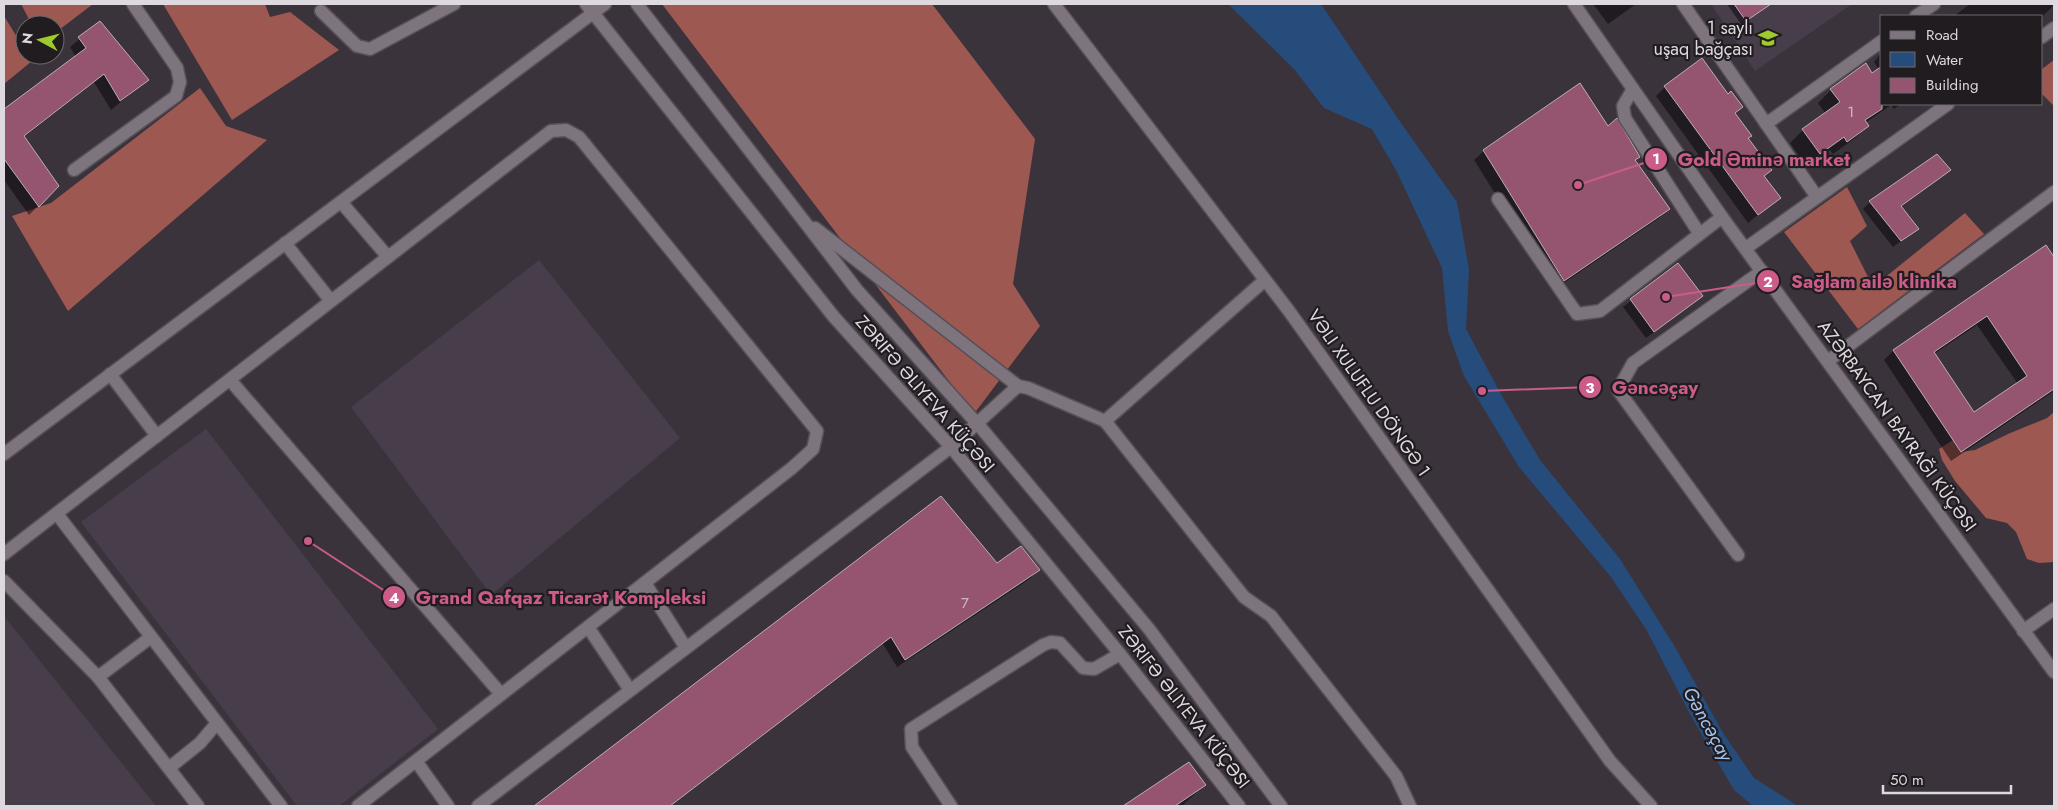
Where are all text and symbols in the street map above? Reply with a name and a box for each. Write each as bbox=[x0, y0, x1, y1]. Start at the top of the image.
north arrow bbox=[15, 15, 65, 65]
place label: 1 saylı uşaq bağçası bbox=[1654, 15, 1753, 62]
legend bbox=[1880, 15, 2043, 105]
text: Road bbox=[1926, 24, 1958, 46]
school or university icon: 1 saylı uşaq bağçası bbox=[1757, 27, 1779, 49]
text: N bbox=[16, 32, 38, 45]
text: Water bbox=[1926, 49, 1964, 71]
text: Building bbox=[1926, 74, 1978, 96]
house number: 1 bbox=[1848, 101, 1854, 123]
callout: Gold Əminə market bbox=[1643, 142, 1860, 176]
text: Gold Əminə market bbox=[1678, 146, 1850, 173]
text: 1 bbox=[1652, 148, 1660, 170]
callout: Sağlam ailə klinika bbox=[1756, 264, 1967, 298]
text: Sağlam ailə klinika bbox=[1791, 268, 1957, 295]
text: 2 bbox=[1763, 271, 1773, 293]
street label: VƏLI XULUFLU DÖNGƏ 1 bbox=[1301, 304, 1437, 482]
street label: ZƏRIFƏ ƏLIYEVA KÜÇƏSI bbox=[849, 310, 1001, 478]
street label: AZƏRBAYCAN BAYRAĞI KÜÇƏSI bbox=[1811, 315, 1983, 537]
callout: Gəncəçay bbox=[1577, 370, 1708, 404]
text: Gəncəçay bbox=[1612, 374, 1699, 401]
text: 3 bbox=[1585, 377, 1595, 399]
callout: Grand Qafqaz Ticarət Kompleksi bbox=[381, 580, 717, 614]
text: Grand Qafqaz Ticarət Kompleksi bbox=[416, 584, 706, 611]
text: 4 bbox=[389, 587, 399, 609]
house number: 7 bbox=[961, 592, 969, 614]
street label: ZƏRIFƏ ƏLIYEVA KÜÇƏSI bbox=[1112, 620, 1256, 794]
water label: Gəncəçay bbox=[1676, 682, 1740, 768]
scale bar bbox=[1883, 762, 2010, 794]
text: 50 m bbox=[1890, 769, 1924, 791]

